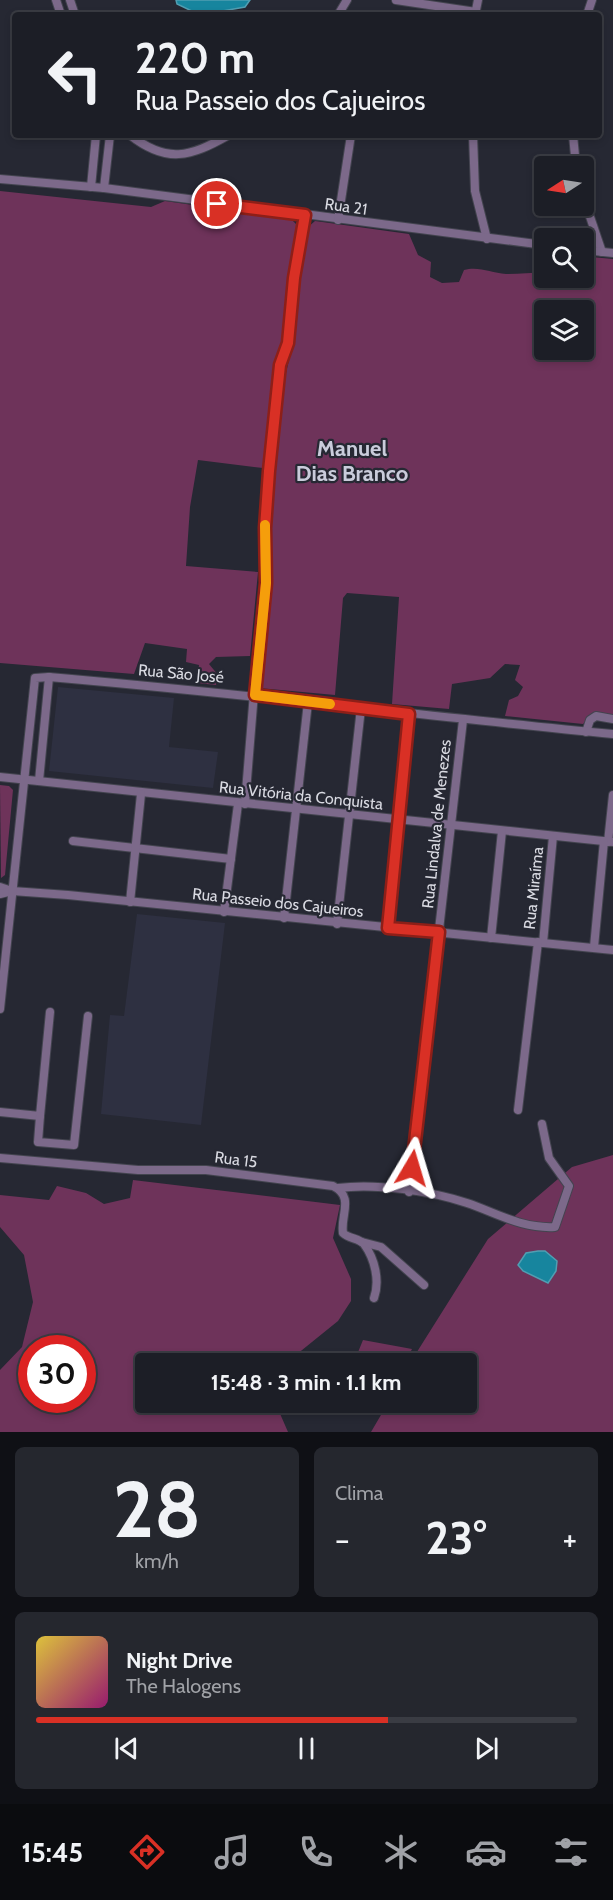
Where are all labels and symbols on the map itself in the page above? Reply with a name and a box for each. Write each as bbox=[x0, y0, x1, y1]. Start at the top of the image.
north arrow bbox=[534, 156, 594, 216]
pin bbox=[191, 178, 242, 229]
street label: Rua 21 bbox=[323, 194, 368, 219]
district label: Manuel Dias Branco bbox=[296, 435, 408, 487]
street label: Rua São José bbox=[137, 660, 225, 687]
street label: Rua Lindalva de Menezes bbox=[418, 738, 455, 909]
street label: Rua Vitória da Conquista bbox=[218, 777, 384, 814]
street label: Rua Miraíma bbox=[520, 845, 547, 930]
street label: Rua Passeio dos Cajueiros bbox=[191, 884, 365, 921]
position arrow bbox=[380, 1136, 444, 1200]
street label: Rua 15 bbox=[213, 1147, 258, 1172]
speed limit sign: 30 bbox=[18, 1335, 96, 1413]

